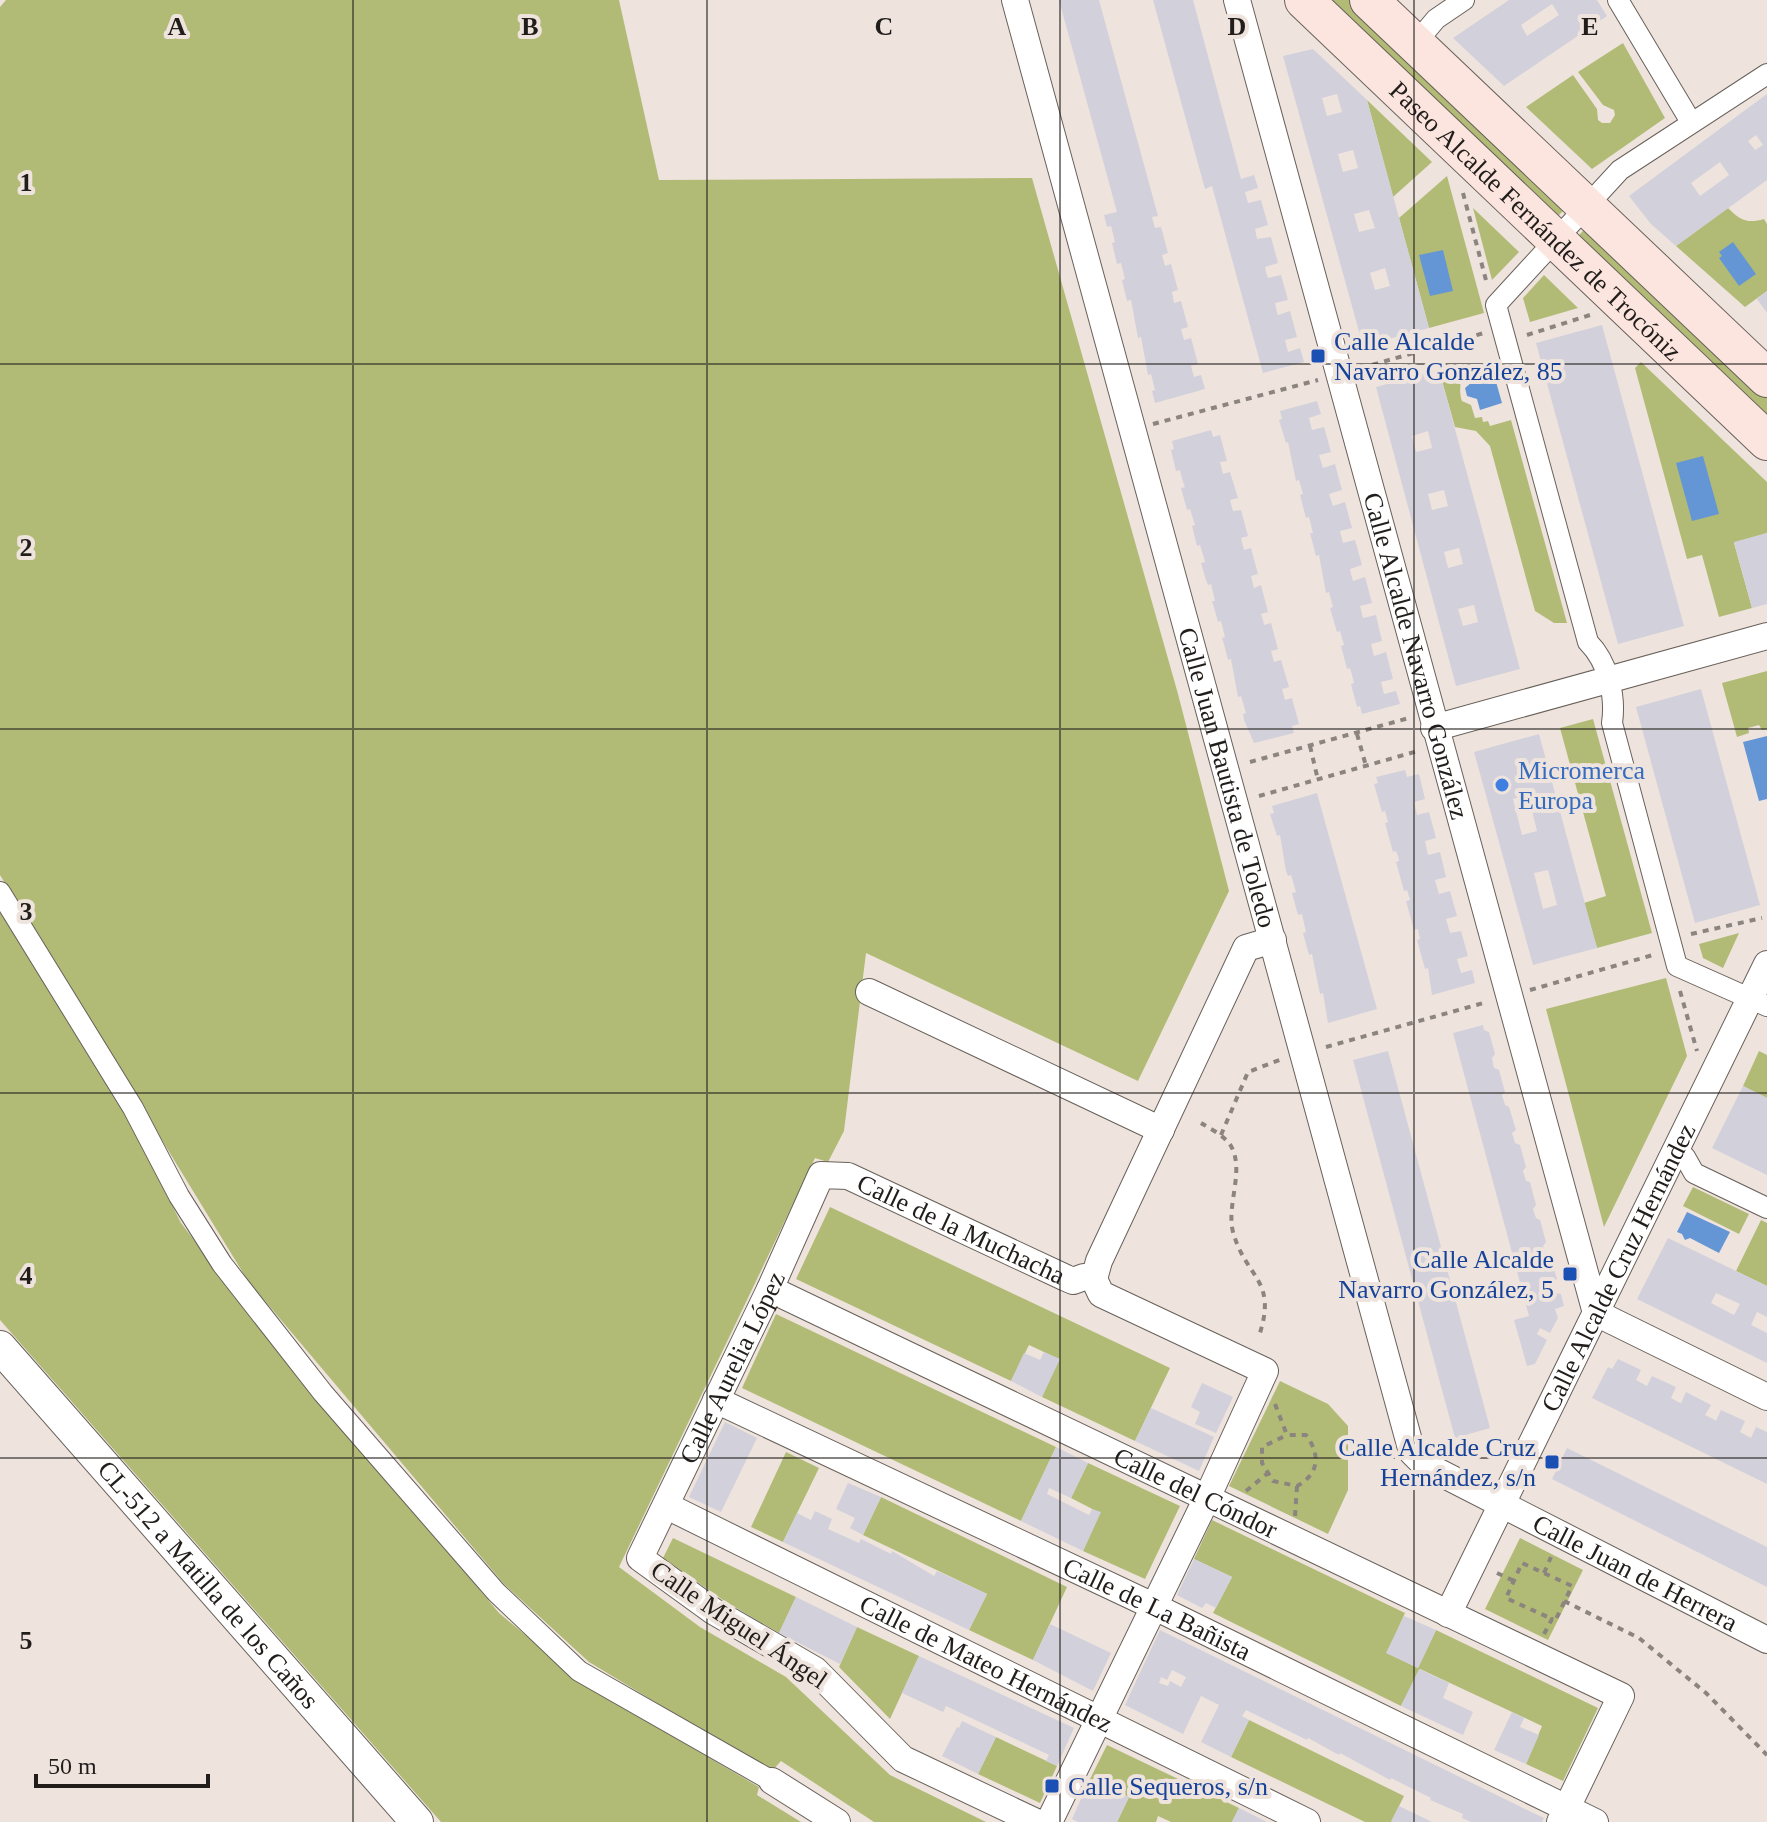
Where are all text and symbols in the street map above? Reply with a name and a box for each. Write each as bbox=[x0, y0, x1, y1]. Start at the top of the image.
text: A bbox=[168, 12, 187, 41]
text: B bbox=[521, 12, 539, 41]
text: C bbox=[875, 12, 893, 41]
text: D bbox=[1228, 12, 1246, 41]
text: E bbox=[1581, 12, 1599, 41]
street label: Paseo Alcalde Fernández de Trocóniz bbox=[1384, 75, 1687, 366]
text: 1 bbox=[20, 168, 33, 197]
place label: Calle Alcalde Navarro González, 85 bbox=[1334, 327, 1563, 386]
marker: Calle Alcalde Navarro González, 85 bbox=[1309, 347, 1327, 365]
street label: Calle Alcalde Navarro González bbox=[1358, 489, 1475, 822]
text: 2 bbox=[20, 533, 33, 562]
street label: Calle Juan Bautista de Toledo bbox=[1173, 624, 1282, 931]
place label: Micromerca Europa bbox=[1518, 756, 1646, 815]
marker: Micromerca Europa bbox=[1493, 776, 1511, 794]
text: 3 bbox=[20, 897, 33, 926]
street label: Calle Alcalde Cruz Hernández bbox=[1535, 1119, 1701, 1416]
street label: Calle de la Muchacha bbox=[853, 1168, 1070, 1290]
place label: Calle Alcalde Navarro González, 5 bbox=[1338, 1245, 1554, 1304]
text: 4 bbox=[20, 1261, 33, 1290]
marker: Calle Alcalde Navarro González, 5 bbox=[1561, 1265, 1579, 1283]
street label: Calle Aurelia López bbox=[673, 1267, 790, 1468]
place label: Calle Alcalde Cruz Hernández, s/n bbox=[1338, 1433, 1536, 1492]
street label: Calle del Cóndor bbox=[1109, 1441, 1283, 1544]
marker: Calle Alcalde Cruz Hernández, s/n bbox=[1543, 1453, 1561, 1471]
street label: CL-512 a Matilla de los Caños bbox=[92, 1455, 325, 1714]
street label: Calle Juan de Herrera bbox=[1528, 1508, 1743, 1637]
street label: Calle de La Bañista bbox=[1059, 1551, 1256, 1666]
street label: Calle Miguel Ángel bbox=[645, 1555, 833, 1695]
street label: Calle de Mateo Hernández bbox=[855, 1589, 1117, 1738]
text: 5 bbox=[20, 1626, 33, 1655]
scale bar bbox=[36, 1738, 208, 1788]
text: 50 m bbox=[48, 1753, 97, 1779]
place label: Calle Sequeros, s/n bbox=[1068, 1772, 1268, 1801]
marker: Calle Sequeros, s/n bbox=[1043, 1777, 1061, 1795]

